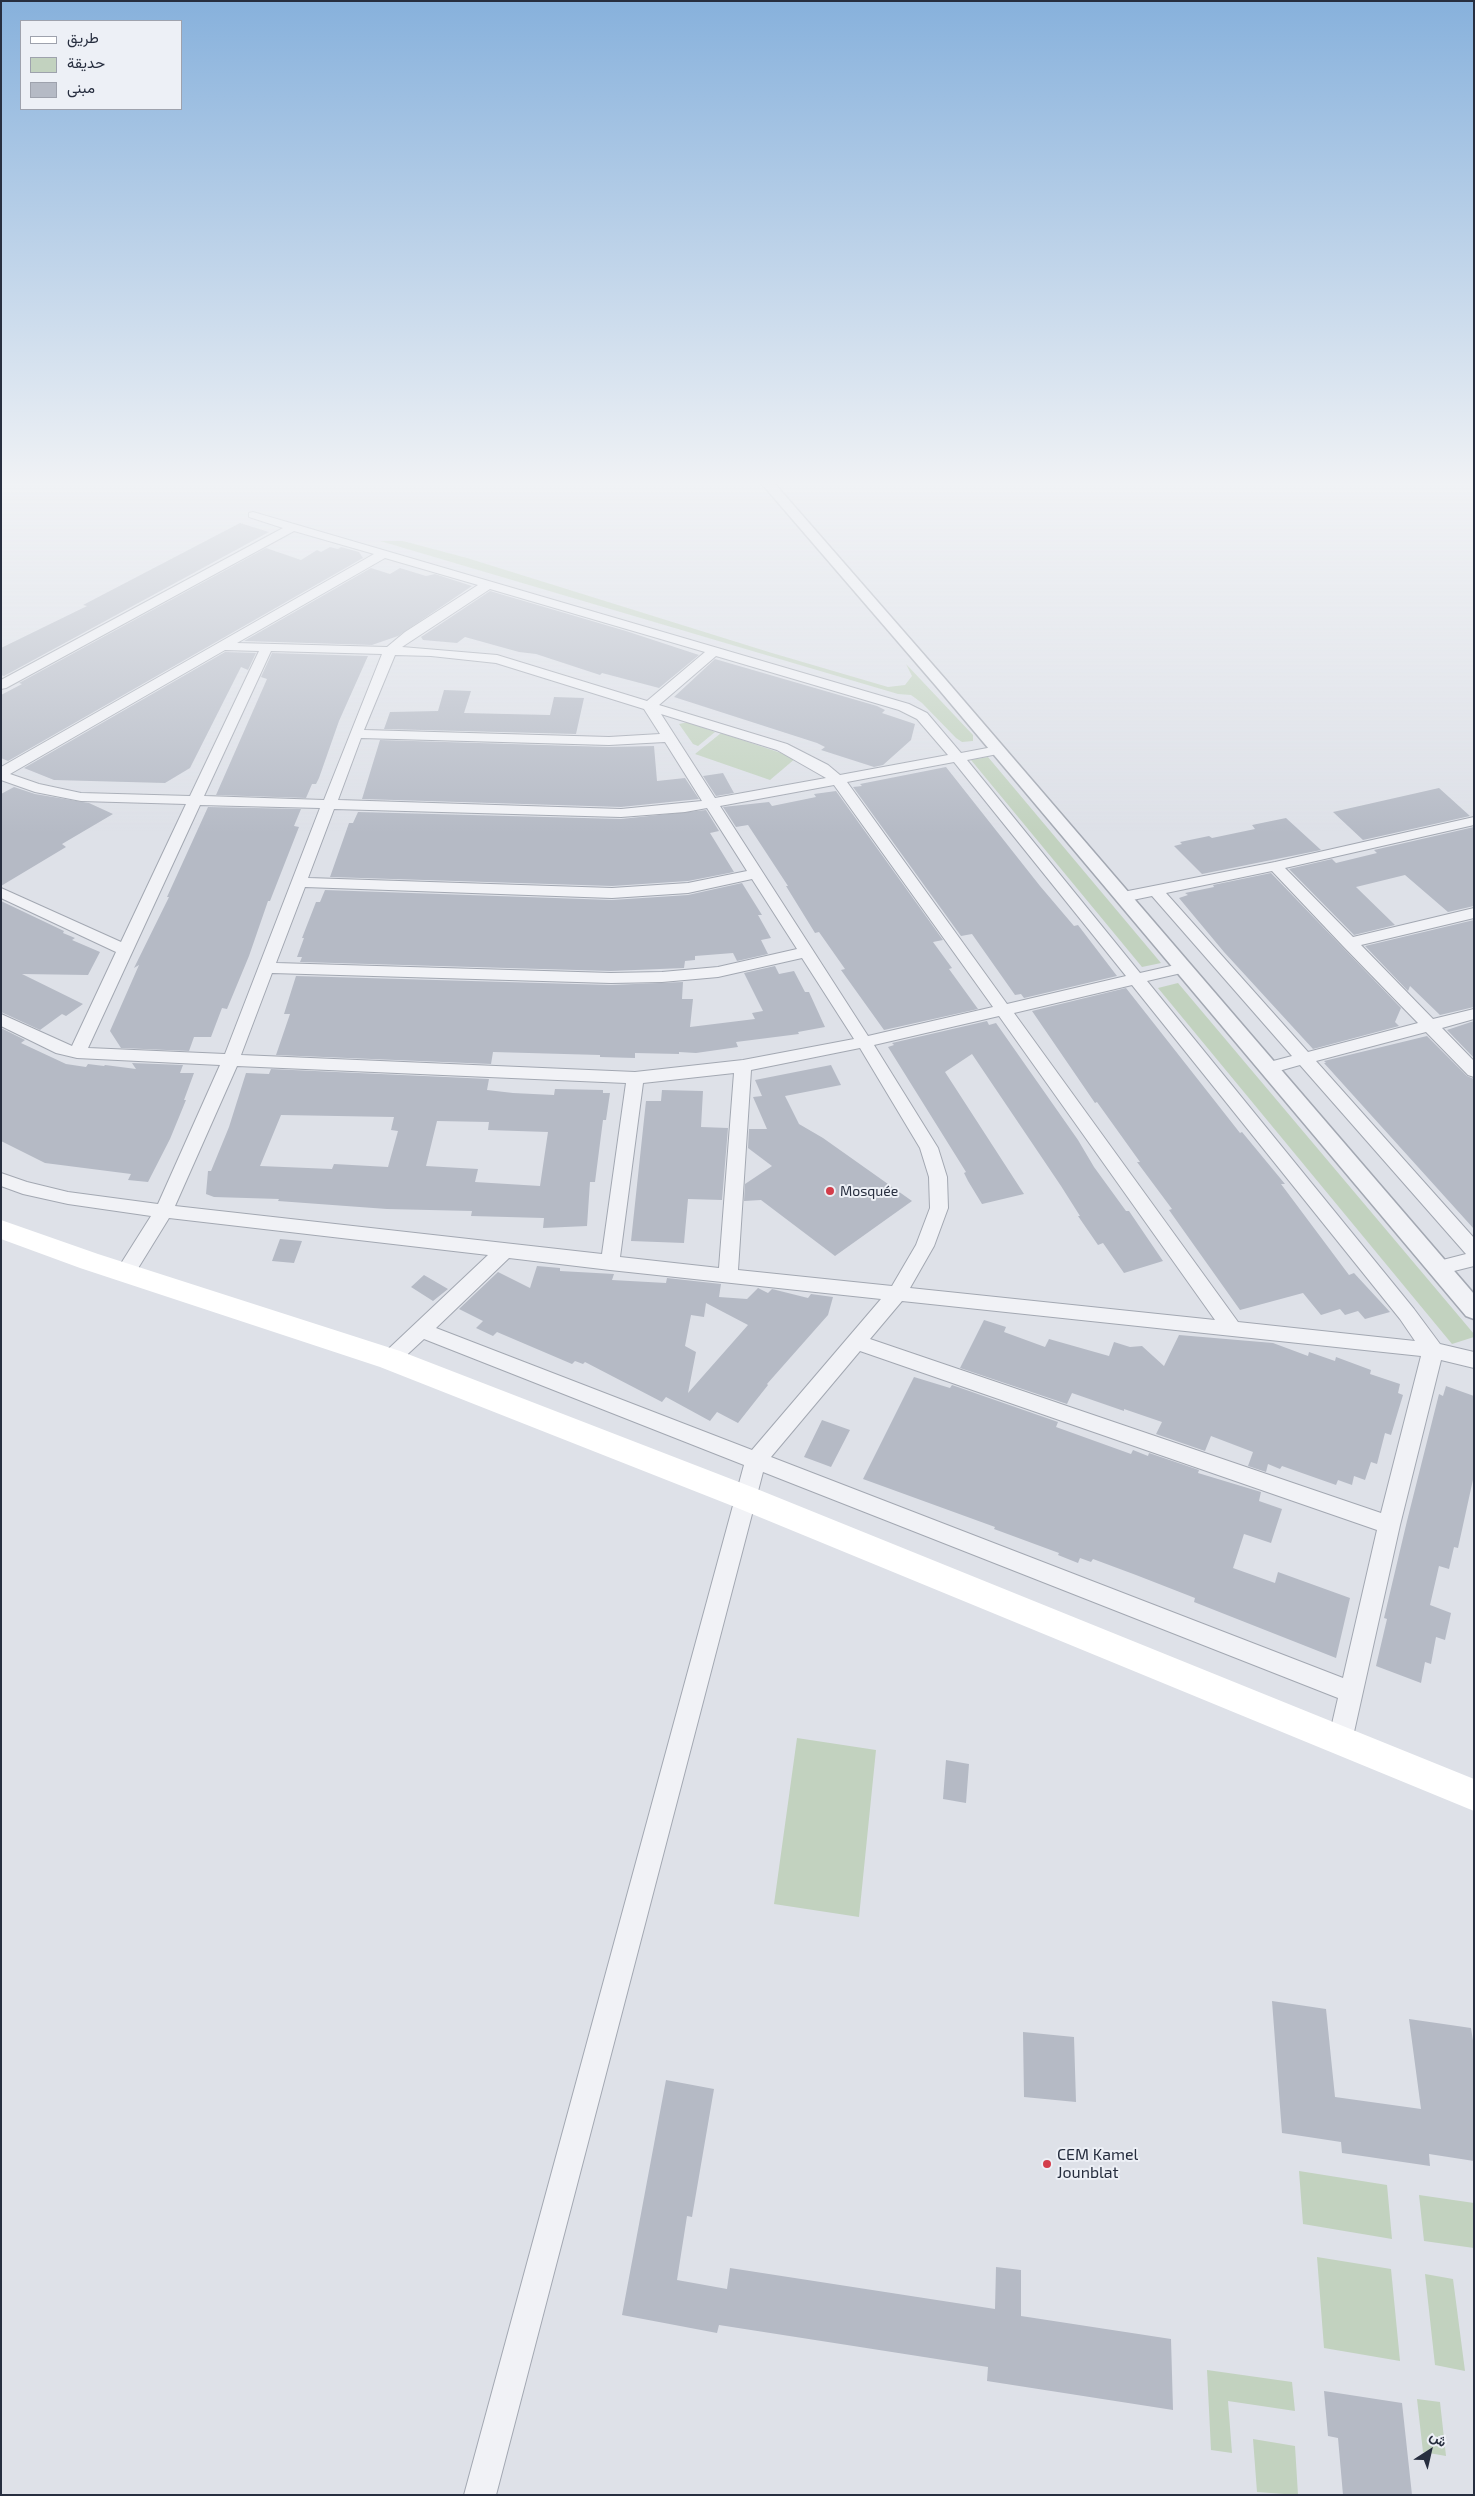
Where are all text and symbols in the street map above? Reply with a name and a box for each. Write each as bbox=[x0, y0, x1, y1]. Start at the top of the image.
legend bbox=[20, 20, 182, 110]
text: طريق bbox=[67, 28, 99, 46]
text: حديقة bbox=[67, 53, 105, 71]
text: مبنى bbox=[67, 78, 95, 96]
place label: Mosquée bbox=[840, 1183, 898, 1199]
marker: Mosquée bbox=[824, 1185, 836, 1197]
place label: CEM Kamel Jounblat bbox=[1057, 2145, 1138, 2183]
marker: CEM Kamel Jounblat bbox=[1041, 2158, 1053, 2170]
north arrow bbox=[1405, 2426, 1455, 2476]
text: ش bbox=[1427, 2427, 1451, 2450]

